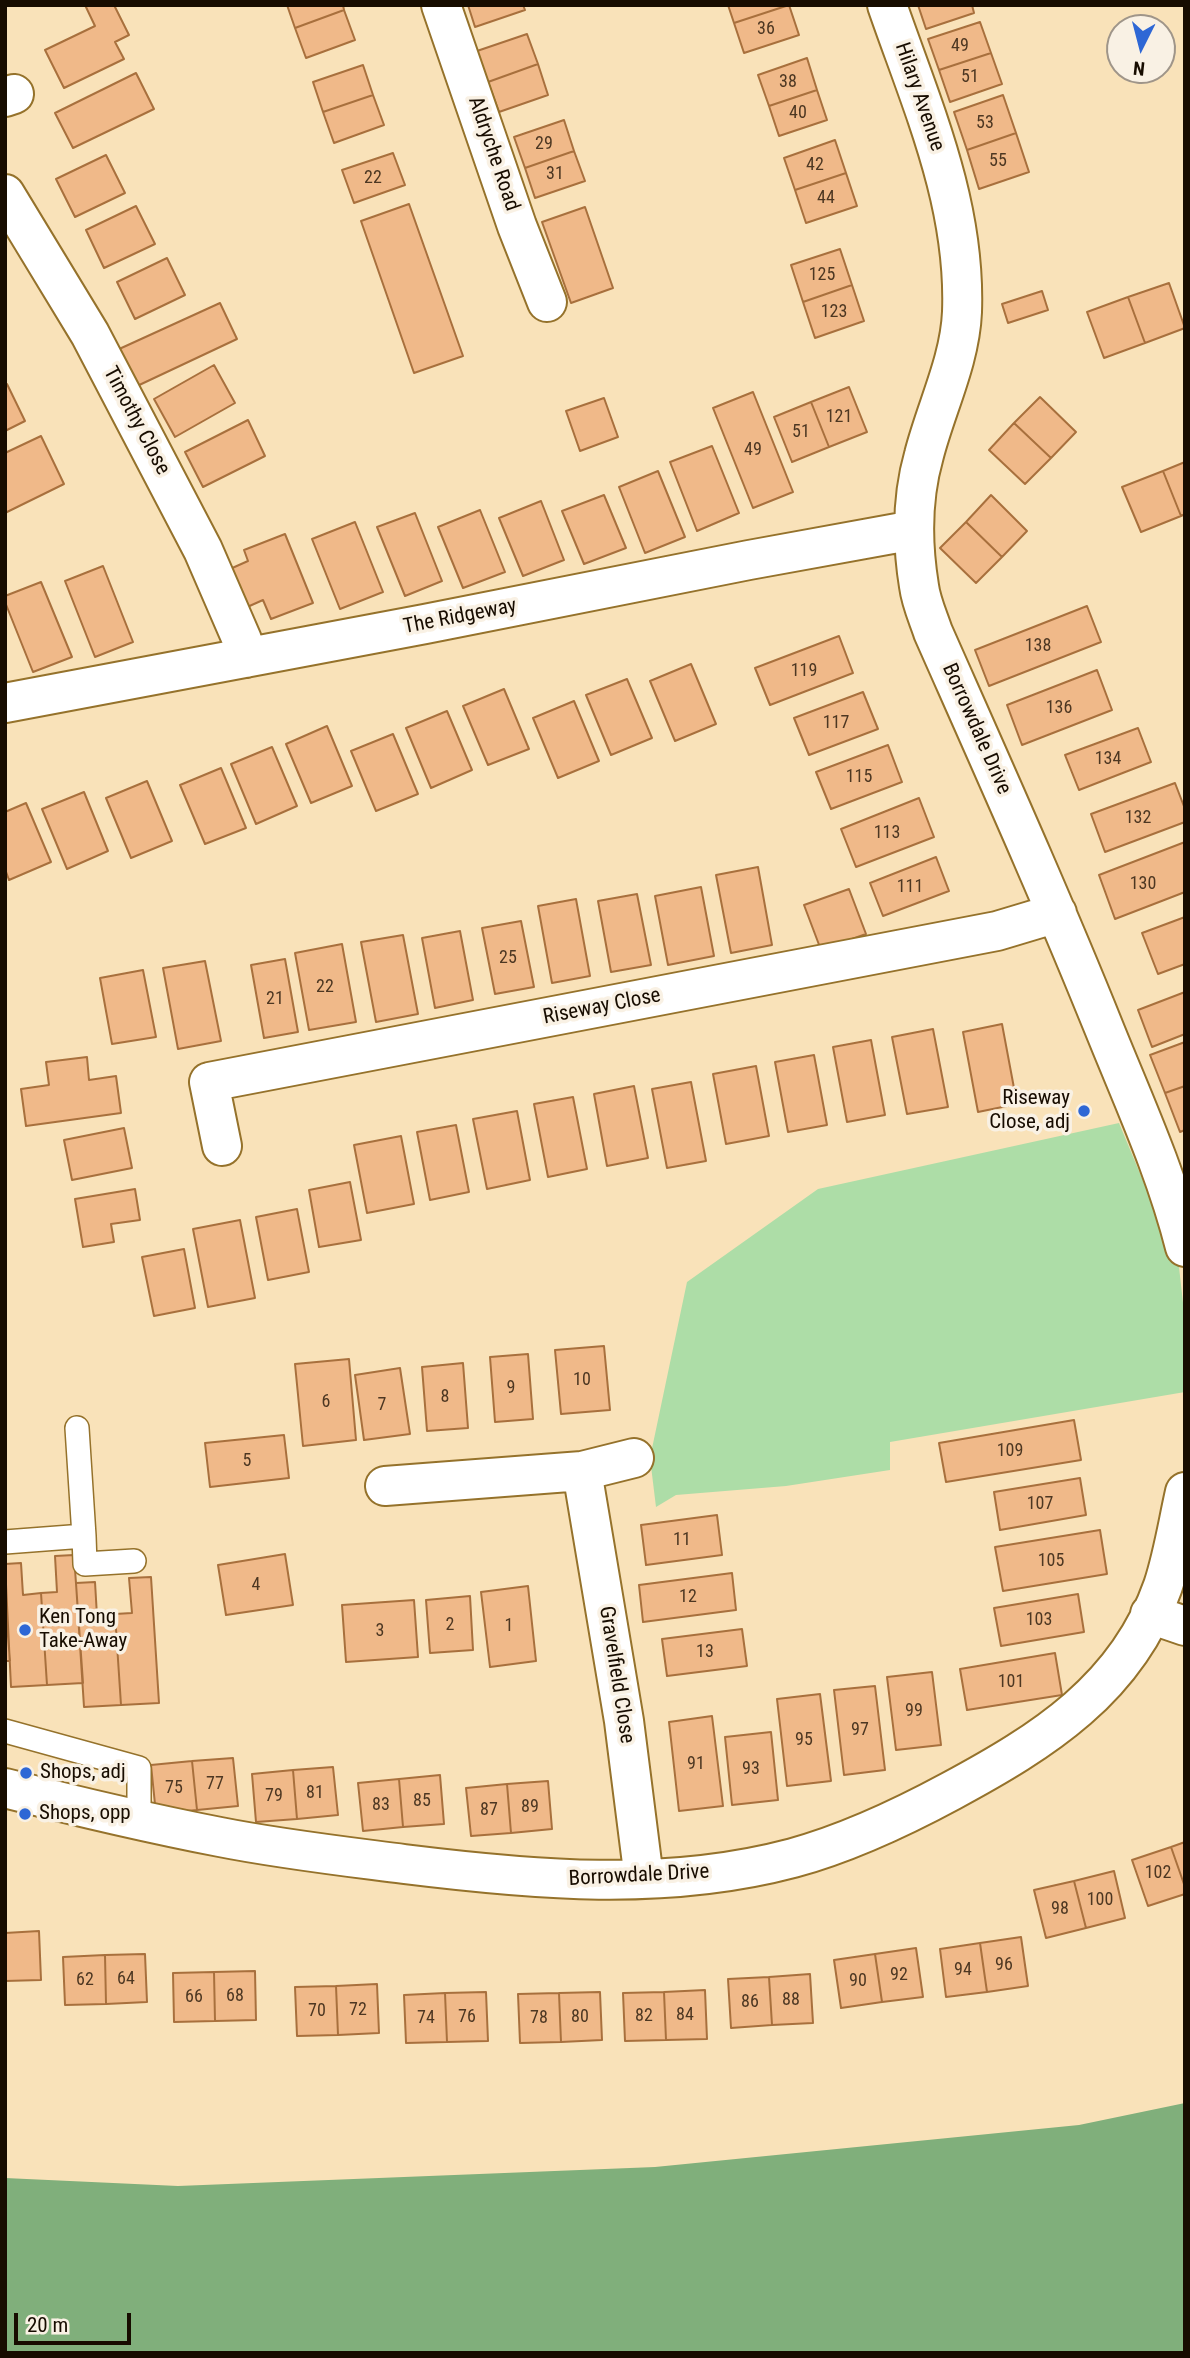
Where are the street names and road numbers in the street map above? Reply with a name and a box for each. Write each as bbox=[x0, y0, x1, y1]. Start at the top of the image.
street label: Hilary Avenue bbox=[889, 39, 949, 155]
street label: Aldryche Road bbox=[462, 94, 524, 214]
street label: Timothy Close bbox=[97, 363, 175, 479]
street label: The Ridgeway bbox=[401, 594, 519, 640]
street label: Borrowdale Drive bbox=[936, 660, 1016, 798]
street label: Riseway Close bbox=[541, 983, 663, 1031]
street label: Gravelfield Close bbox=[593, 1605, 639, 1745]
street label: Borrowdale Drive bbox=[568, 1860, 710, 1892]

